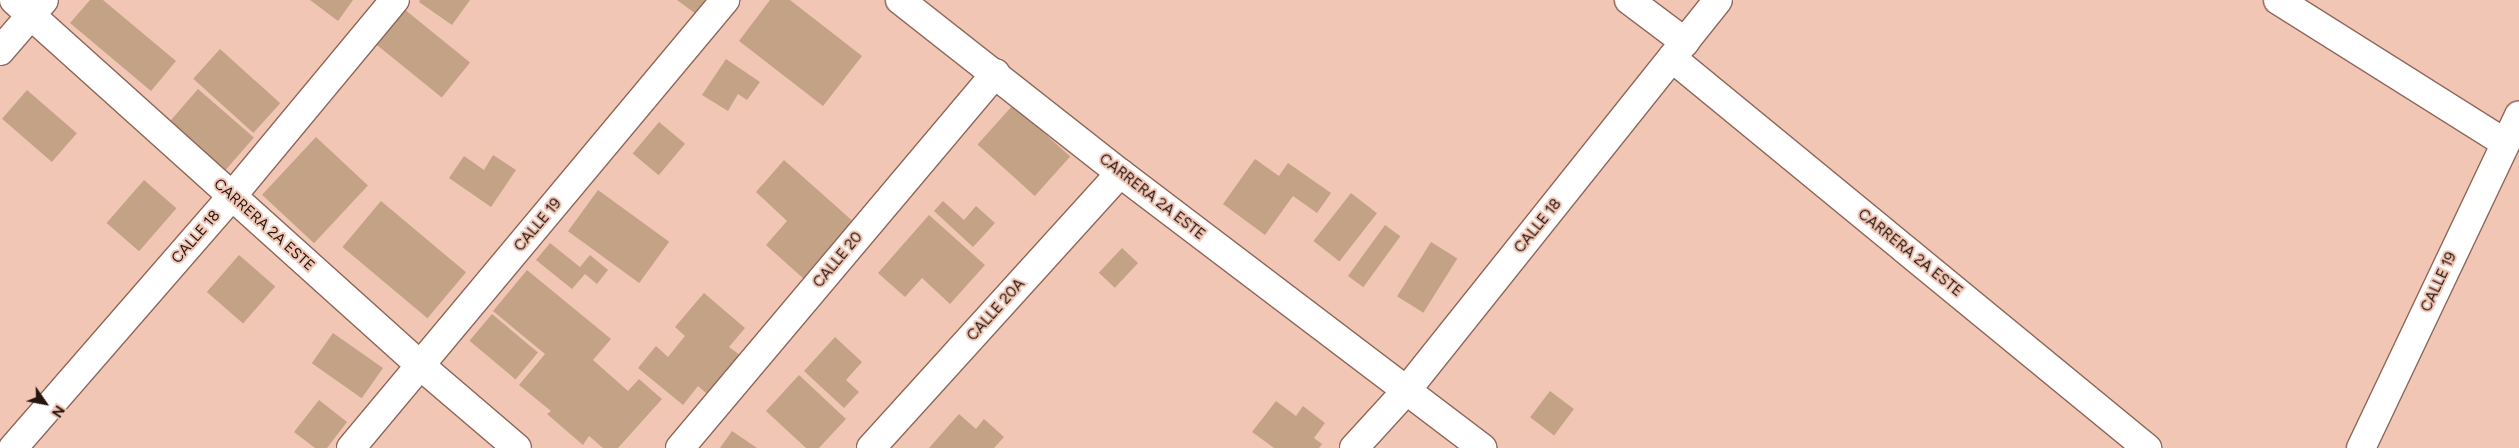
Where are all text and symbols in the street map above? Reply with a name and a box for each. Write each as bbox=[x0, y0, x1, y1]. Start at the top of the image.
street label: CARRERA 2A ESTE bbox=[1095, 150, 1209, 244]
street label: CARRERA 2A ESTE bbox=[210, 175, 318, 275]
street label: CALLE 19 bbox=[511, 195, 565, 255]
street label: CALLE 18 bbox=[1511, 195, 1565, 257]
street label: CARRERA 2A ESTE bbox=[1854, 205, 1966, 301]
street label: CALLE 18 bbox=[168, 207, 224, 267]
street label: CALLE 20 bbox=[810, 228, 866, 292]
street label: CALLE 19 bbox=[2417, 249, 2461, 315]
street label: CALLE 20A bbox=[963, 275, 1029, 345]
north arrow bbox=[20, 378, 70, 428]
text: N bbox=[48, 402, 68, 421]

